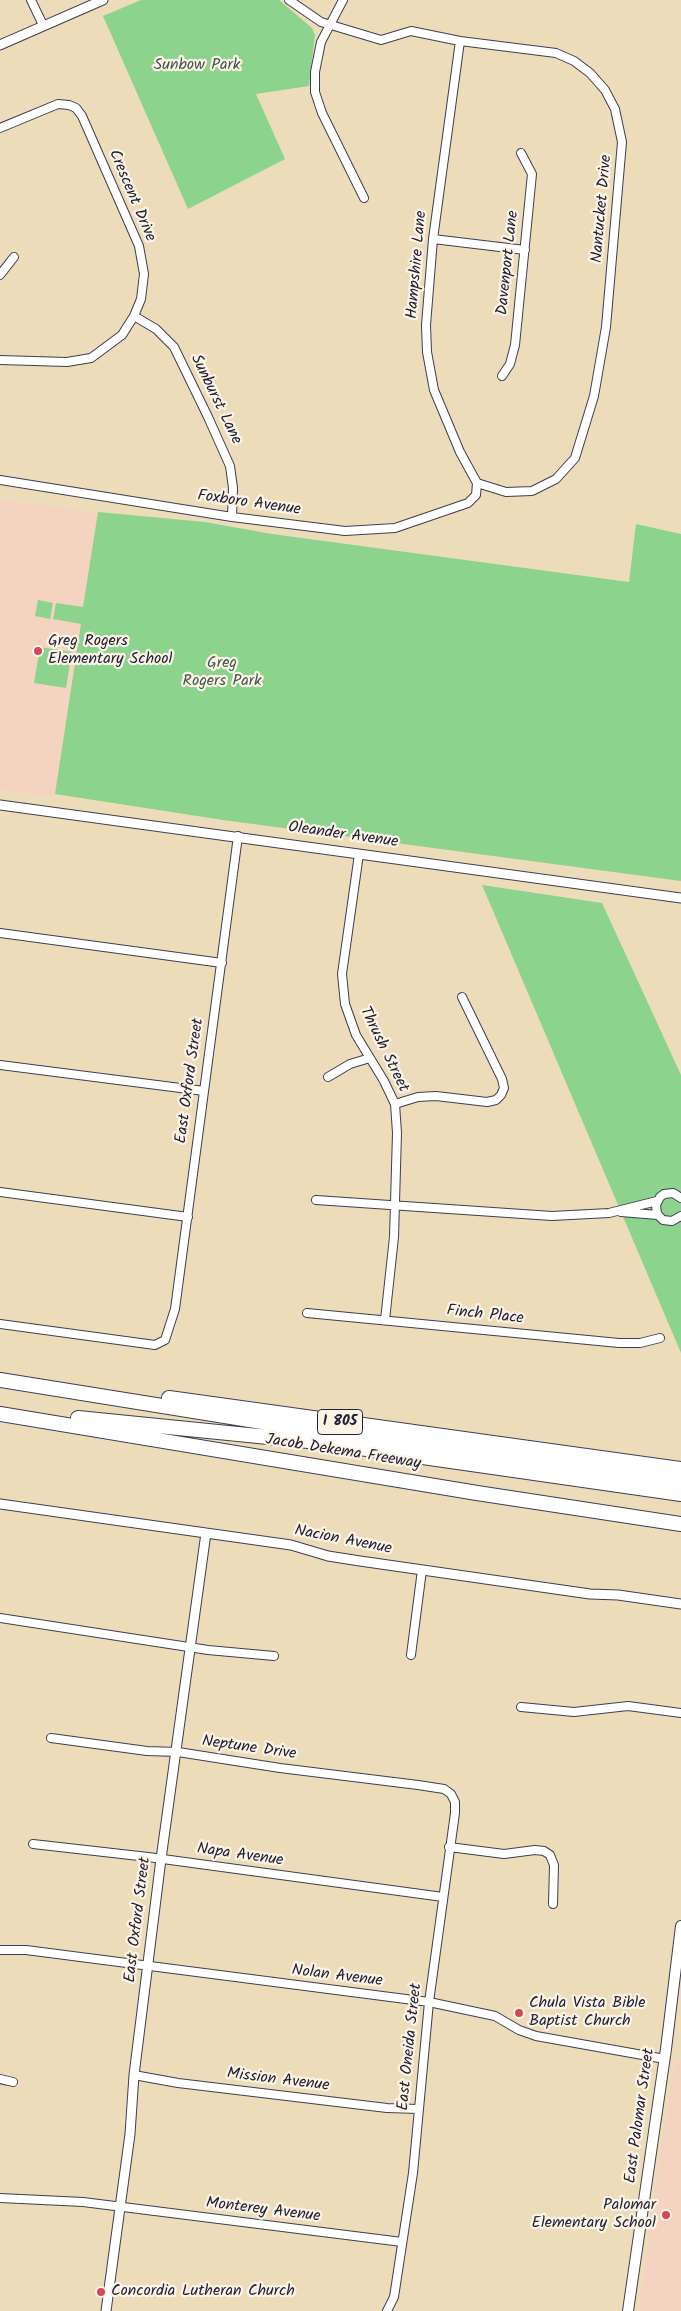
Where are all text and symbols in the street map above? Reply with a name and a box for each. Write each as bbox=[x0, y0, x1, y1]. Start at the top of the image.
park label: Sunbow Park bbox=[154, 56, 240, 76]
street label: Crescent Drive bbox=[103, 147, 159, 245]
street label: Nantucket Drive bbox=[589, 154, 617, 264]
street label: Hampshire Lane bbox=[404, 210, 432, 320]
street label: Davenport Lane bbox=[494, 210, 524, 316]
street label: Sunburst Lane bbox=[185, 352, 245, 448]
street label: Foxboro Avenue bbox=[196, 487, 302, 521]
place label: Greg Rogers Elementary School bbox=[48, 632, 172, 670]
marker: Greg Rogers Elementary School bbox=[32, 645, 44, 657]
park label: Greg Rogers Park bbox=[183, 654, 261, 692]
street label: Oleander Avenue bbox=[287, 819, 399, 853]
street label: Thrush Street bbox=[354, 1004, 412, 1096]
street label: East Oxford Street bbox=[173, 1017, 209, 1145]
street label: Finch Place bbox=[446, 1302, 524, 1330]
road number: I 805 bbox=[318, 1410, 362, 1434]
street label: Jacob Dekema Freeway bbox=[264, 1431, 422, 1475]
street label: Nacion Avenue bbox=[293, 1522, 393, 1560]
street label: Neptune Drive bbox=[201, 1733, 297, 1765]
street label: Napa Avenue bbox=[196, 1840, 284, 1872]
street label: East Oxford Street bbox=[122, 1856, 156, 1984]
street label: Nolan Avenue bbox=[290, 1962, 384, 1992]
street label: East Oneida Street bbox=[395, 1982, 427, 2112]
place label: Chula Vista Bible Baptist Church bbox=[529, 1994, 645, 2032]
marker: Chula Vista Bible Baptist Church bbox=[513, 2007, 525, 2019]
street label: East Palomar Street bbox=[622, 2047, 660, 2185]
street label: Mission Avenue bbox=[226, 2065, 330, 2097]
street label: Monterey Avenue bbox=[205, 2194, 321, 2228]
place label: Palomar Elementary School bbox=[532, 2196, 656, 2234]
marker: Palomar Elementary School bbox=[660, 2209, 672, 2221]
place label: Concordia Lutheran Church bbox=[111, 2282, 295, 2302]
marker: Concordia Lutheran Church bbox=[95, 2286, 107, 2298]

